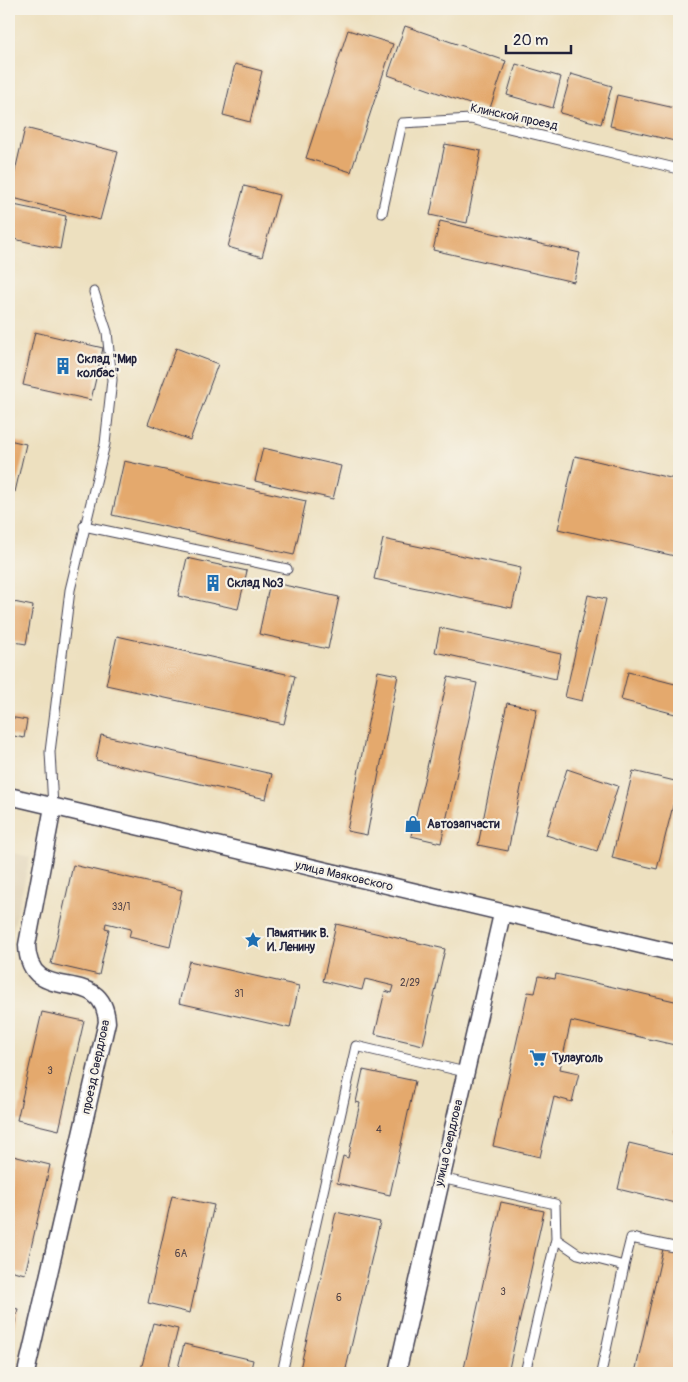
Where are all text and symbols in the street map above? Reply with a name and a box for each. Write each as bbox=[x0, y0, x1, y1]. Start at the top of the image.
scale bar bbox=[506, 22, 570, 54]
text: 20 m bbox=[513, 31, 548, 50]
street label: Клинской проезд bbox=[469, 100, 560, 134]
place label: Склад "Мир колбас" bbox=[77, 352, 137, 381]
building icon: Склад "Мир колбас" bbox=[53, 356, 73, 376]
building icon: Склад №3 bbox=[203, 573, 223, 593]
place label: Склад №3 bbox=[227, 576, 284, 591]
shop icon: Автозапчасти bbox=[403, 814, 423, 834]
place label: Автозапчасти bbox=[427, 817, 500, 832]
street label: улица Маяковского bbox=[293, 857, 395, 895]
house number: 33/1 bbox=[112, 901, 130, 913]
place label: Памятник В. И. Ленину bbox=[267, 926, 329, 955]
place icon: Памятник В. И. Ленину bbox=[243, 930, 263, 950]
house number: 2/29 bbox=[400, 977, 420, 989]
house number: 31 bbox=[234, 988, 244, 1000]
street label: проезд Свердлова bbox=[79, 1018, 113, 1116]
supermarket icon: Тулауголь bbox=[528, 1048, 548, 1068]
place label: Тулауголь bbox=[551, 1051, 604, 1066]
house number: 3 bbox=[47, 1065, 53, 1077]
street label: улица Свердлова bbox=[431, 1098, 466, 1189]
house number: 4 bbox=[376, 1124, 382, 1136]
house number: 6А bbox=[175, 1248, 188, 1260]
house number: 3 bbox=[500, 1286, 506, 1298]
house number: 6 bbox=[336, 1292, 342, 1304]

